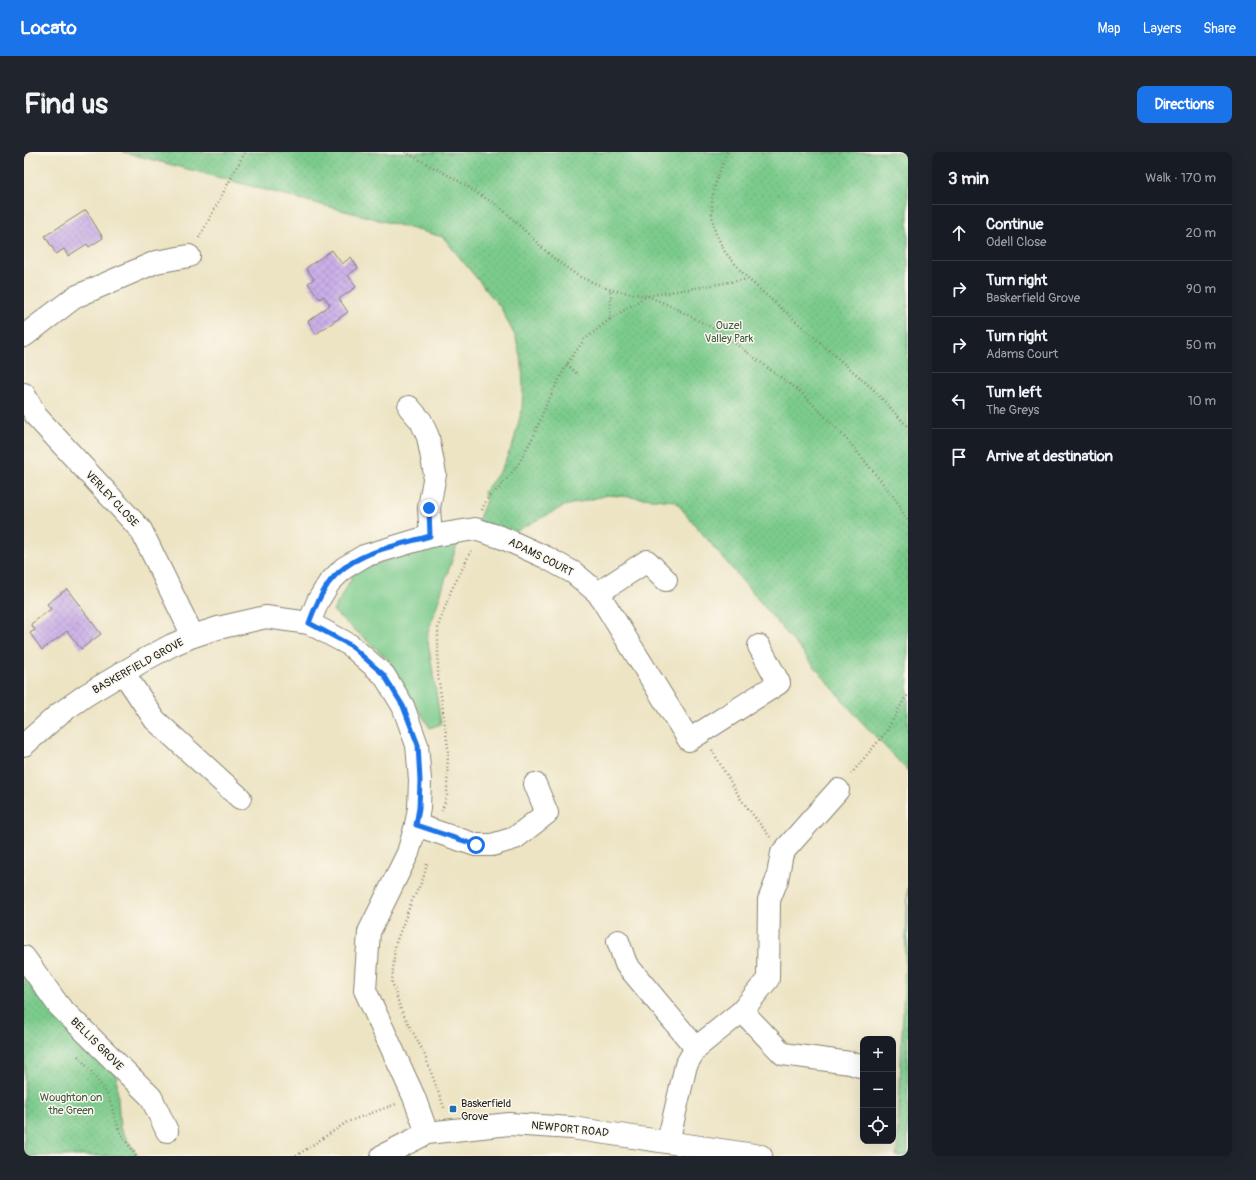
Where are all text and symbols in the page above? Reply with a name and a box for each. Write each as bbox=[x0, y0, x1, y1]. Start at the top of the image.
text: Locato bbox=[20, 16, 77, 40]
text: Map bbox=[1098, 20, 1121, 37]
text: Layers bbox=[1143, 20, 1181, 37]
text: Share bbox=[1203, 20, 1236, 37]
button: Directions bbox=[1137, 86, 1232, 123]
text: Find us bbox=[24, 87, 108, 122]
text: 3 min bbox=[948, 168, 989, 189]
text: Walk · 170 m bbox=[1145, 170, 1216, 186]
text: Continue bbox=[986, 215, 1044, 234]
icon: ahead bbox=[948, 222, 970, 244]
text: 20 m bbox=[1185, 225, 1216, 241]
text: Odell Close bbox=[986, 234, 1047, 250]
text: Turn right bbox=[986, 271, 1047, 290]
icon: right bbox=[948, 278, 970, 300]
text: 90 m bbox=[1186, 281, 1216, 297]
text: Baskerfield Grove bbox=[986, 290, 1080, 306]
park label: Ouzel Valley Park bbox=[705, 319, 754, 345]
text: Turn right bbox=[986, 327, 1047, 346]
icon: right bbox=[948, 334, 970, 356]
text: 50 m bbox=[1186, 337, 1216, 353]
text: Adams Court bbox=[986, 346, 1058, 362]
text: Turn left bbox=[986, 383, 1042, 402]
icon: left bbox=[948, 390, 970, 412]
text: 10 m bbox=[1188, 393, 1216, 409]
text: The Greys bbox=[986, 402, 1039, 418]
icon: arrive bbox=[948, 446, 970, 468]
text: Arrive at destination bbox=[986, 447, 1113, 466]
street label: VERLEY CLOSE bbox=[83, 468, 141, 530]
route end bbox=[420, 499, 438, 517]
street label: ADAMS COURT bbox=[506, 535, 576, 579]
street label: BASKERFIELD GROVE bbox=[90, 635, 186, 697]
route start bbox=[467, 836, 485, 854]
street label: BELLIS GROVE bbox=[68, 1015, 126, 1073]
map controls bbox=[860, 1036, 896, 1144]
button: + bbox=[860, 1036, 896, 1072]
button: − bbox=[860, 1072, 896, 1108]
park label: Woughton on the Green bbox=[40, 1091, 102, 1117]
place label: Baskerfield Grove bbox=[461, 1097, 511, 1123]
marker: Baskerfield Grove bbox=[448, 1104, 458, 1114]
button: locate bbox=[860, 1108, 896, 1144]
street label: NEWPORT ROAD bbox=[531, 1118, 609, 1140]

